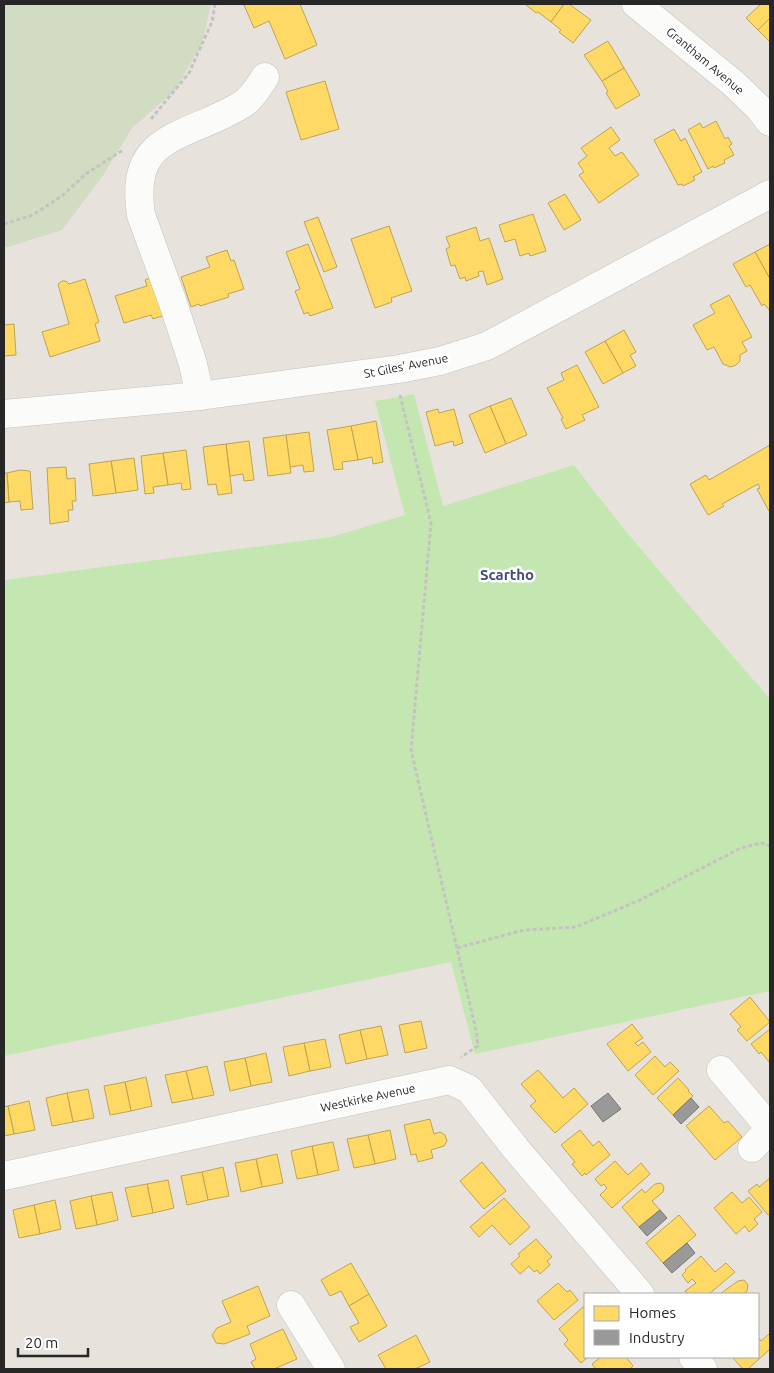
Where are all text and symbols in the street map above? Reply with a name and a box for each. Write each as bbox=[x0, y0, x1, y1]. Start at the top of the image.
street label: Grantham Avenue bbox=[664, 25, 747, 97]
street label: St Giles' Avenue bbox=[363, 351, 449, 380]
district label: Scartho bbox=[480, 566, 534, 583]
street label: Westkirke Avenue bbox=[319, 1081, 417, 1114]
legend bbox=[584, 1293, 759, 1358]
text: Homes bbox=[629, 1304, 676, 1321]
scale bar bbox=[18, 1326, 88, 1358]
text: Industry bbox=[629, 1329, 684, 1346]
text: 20 m bbox=[25, 1334, 58, 1351]

